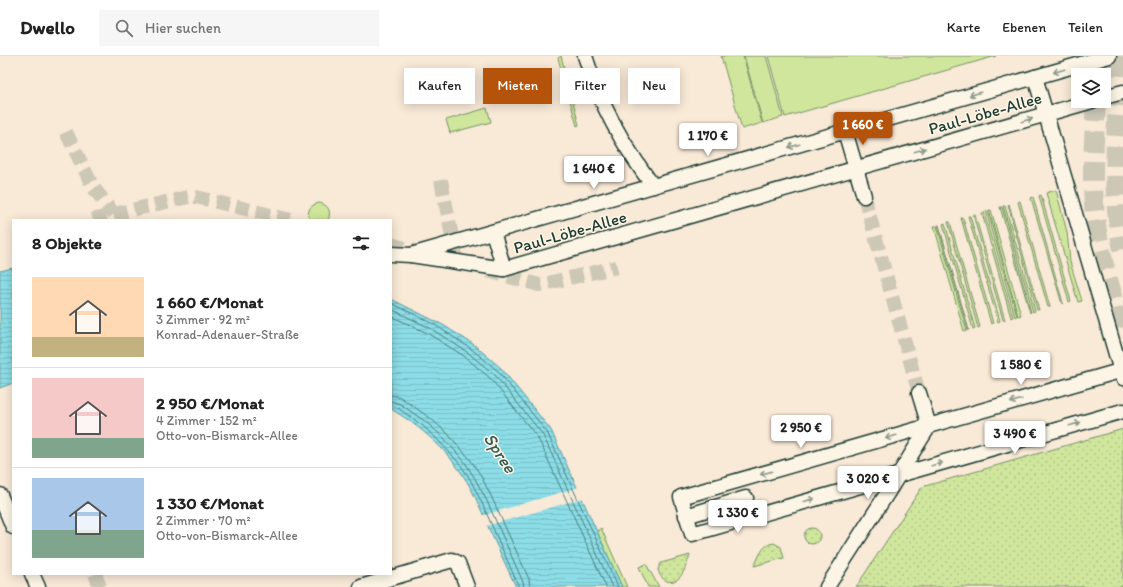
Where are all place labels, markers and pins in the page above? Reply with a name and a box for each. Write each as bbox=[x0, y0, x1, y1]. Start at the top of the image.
pin: 1 660 € bbox=[826, 112, 900, 146]
pin: 1 170 € bbox=[671, 123, 745, 157]
pin: 1 640 € bbox=[557, 156, 631, 190]
pin: 1 580 € bbox=[984, 352, 1058, 386]
pin: 2 950 € bbox=[764, 415, 838, 449]
pin: 3 490 € bbox=[978, 421, 1052, 455]
pin: 3 020 € bbox=[831, 466, 905, 500]
pin: 1 330 € bbox=[701, 500, 775, 534]

